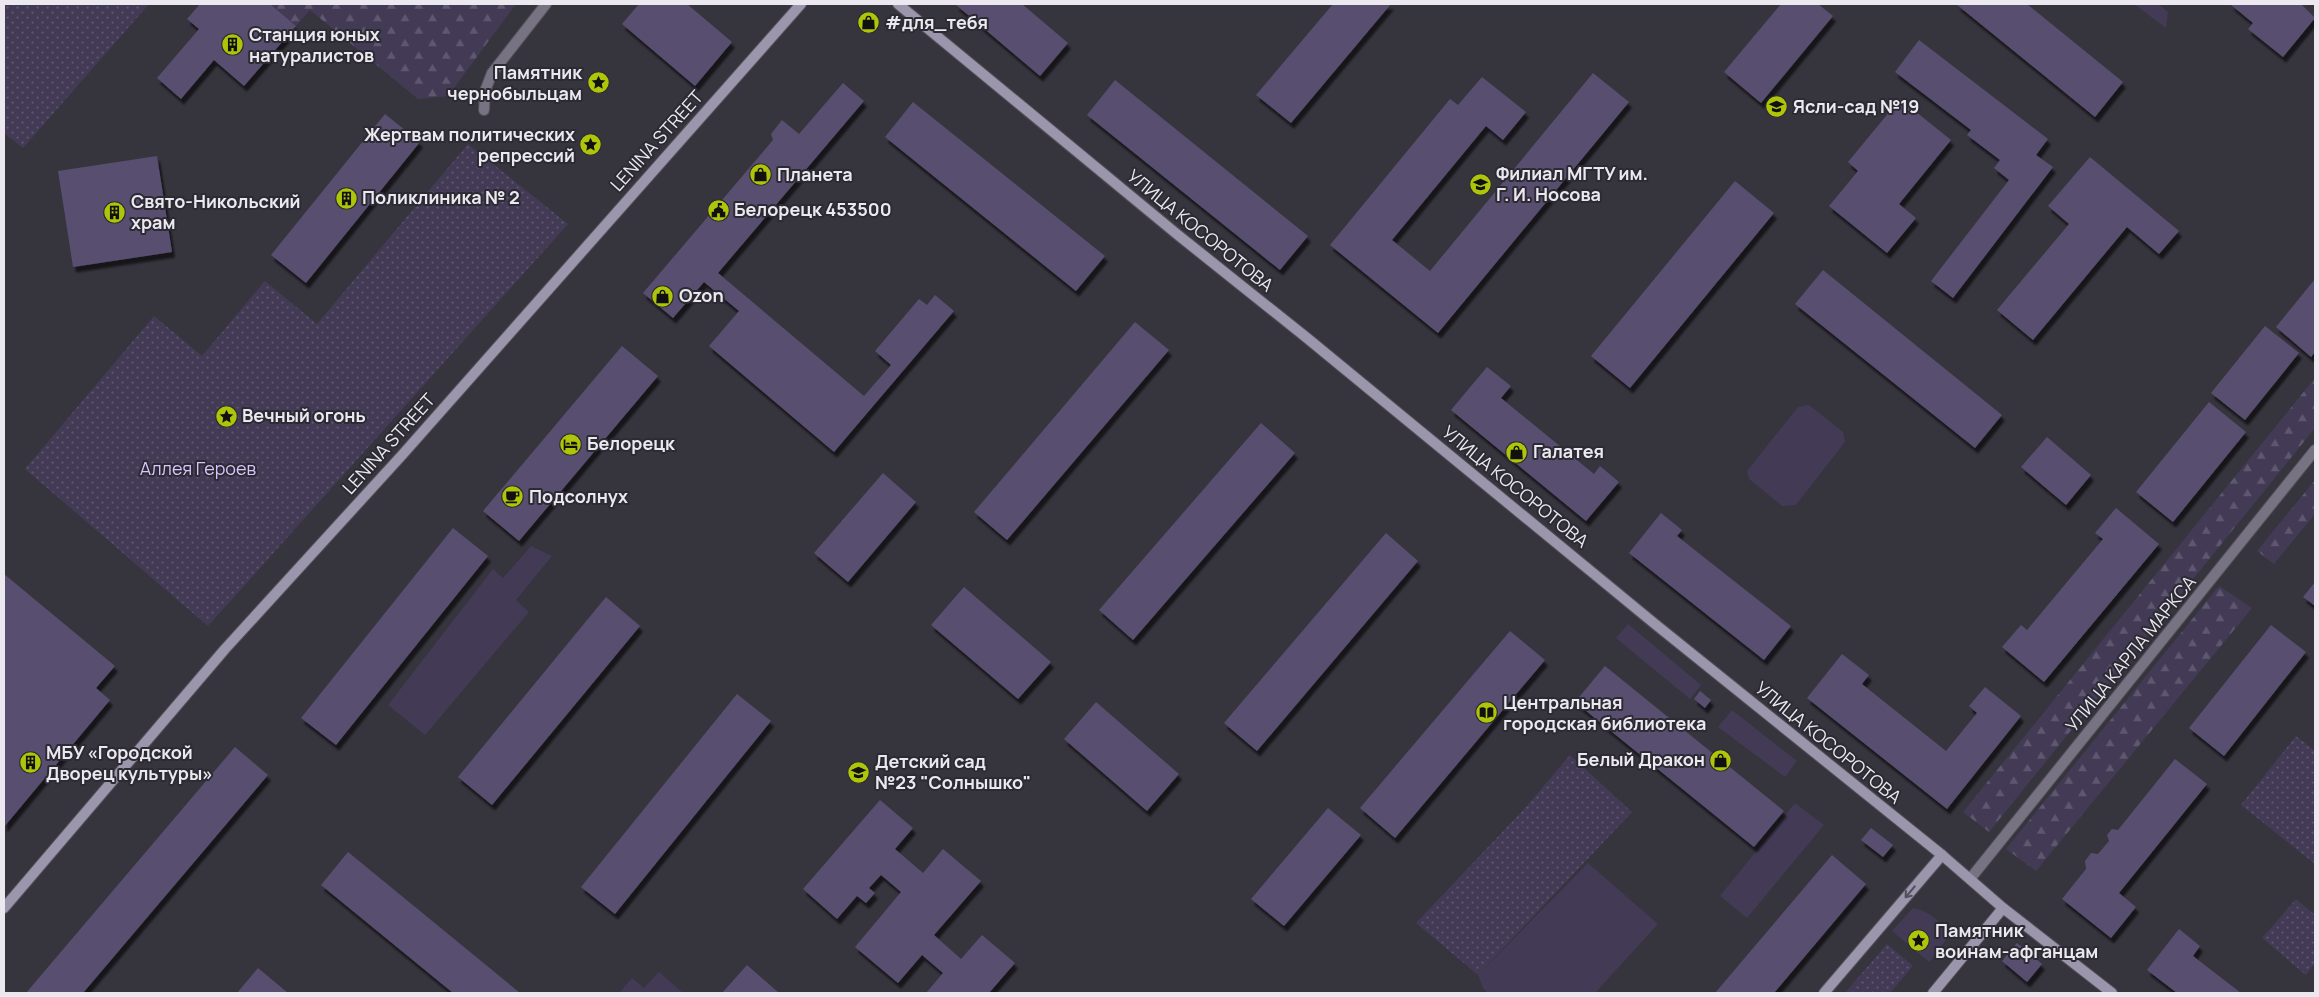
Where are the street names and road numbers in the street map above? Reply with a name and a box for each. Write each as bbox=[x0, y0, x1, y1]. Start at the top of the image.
street label: LENINA STREET bbox=[605, 85, 708, 196]
street label: УЛИЦА КОСОРОТОВА bbox=[1123, 164, 1279, 297]
street label: LENINA STREET bbox=[337, 388, 440, 499]
street label: УЛИЦА КОСОРОТОВА bbox=[1438, 420, 1594, 553]
street label: УЛИЦА КАРЛА МАРКСА bbox=[2060, 570, 2201, 736]
street label: УЛИЦА КОСОРОТОВА bbox=[1751, 676, 1907, 809]

